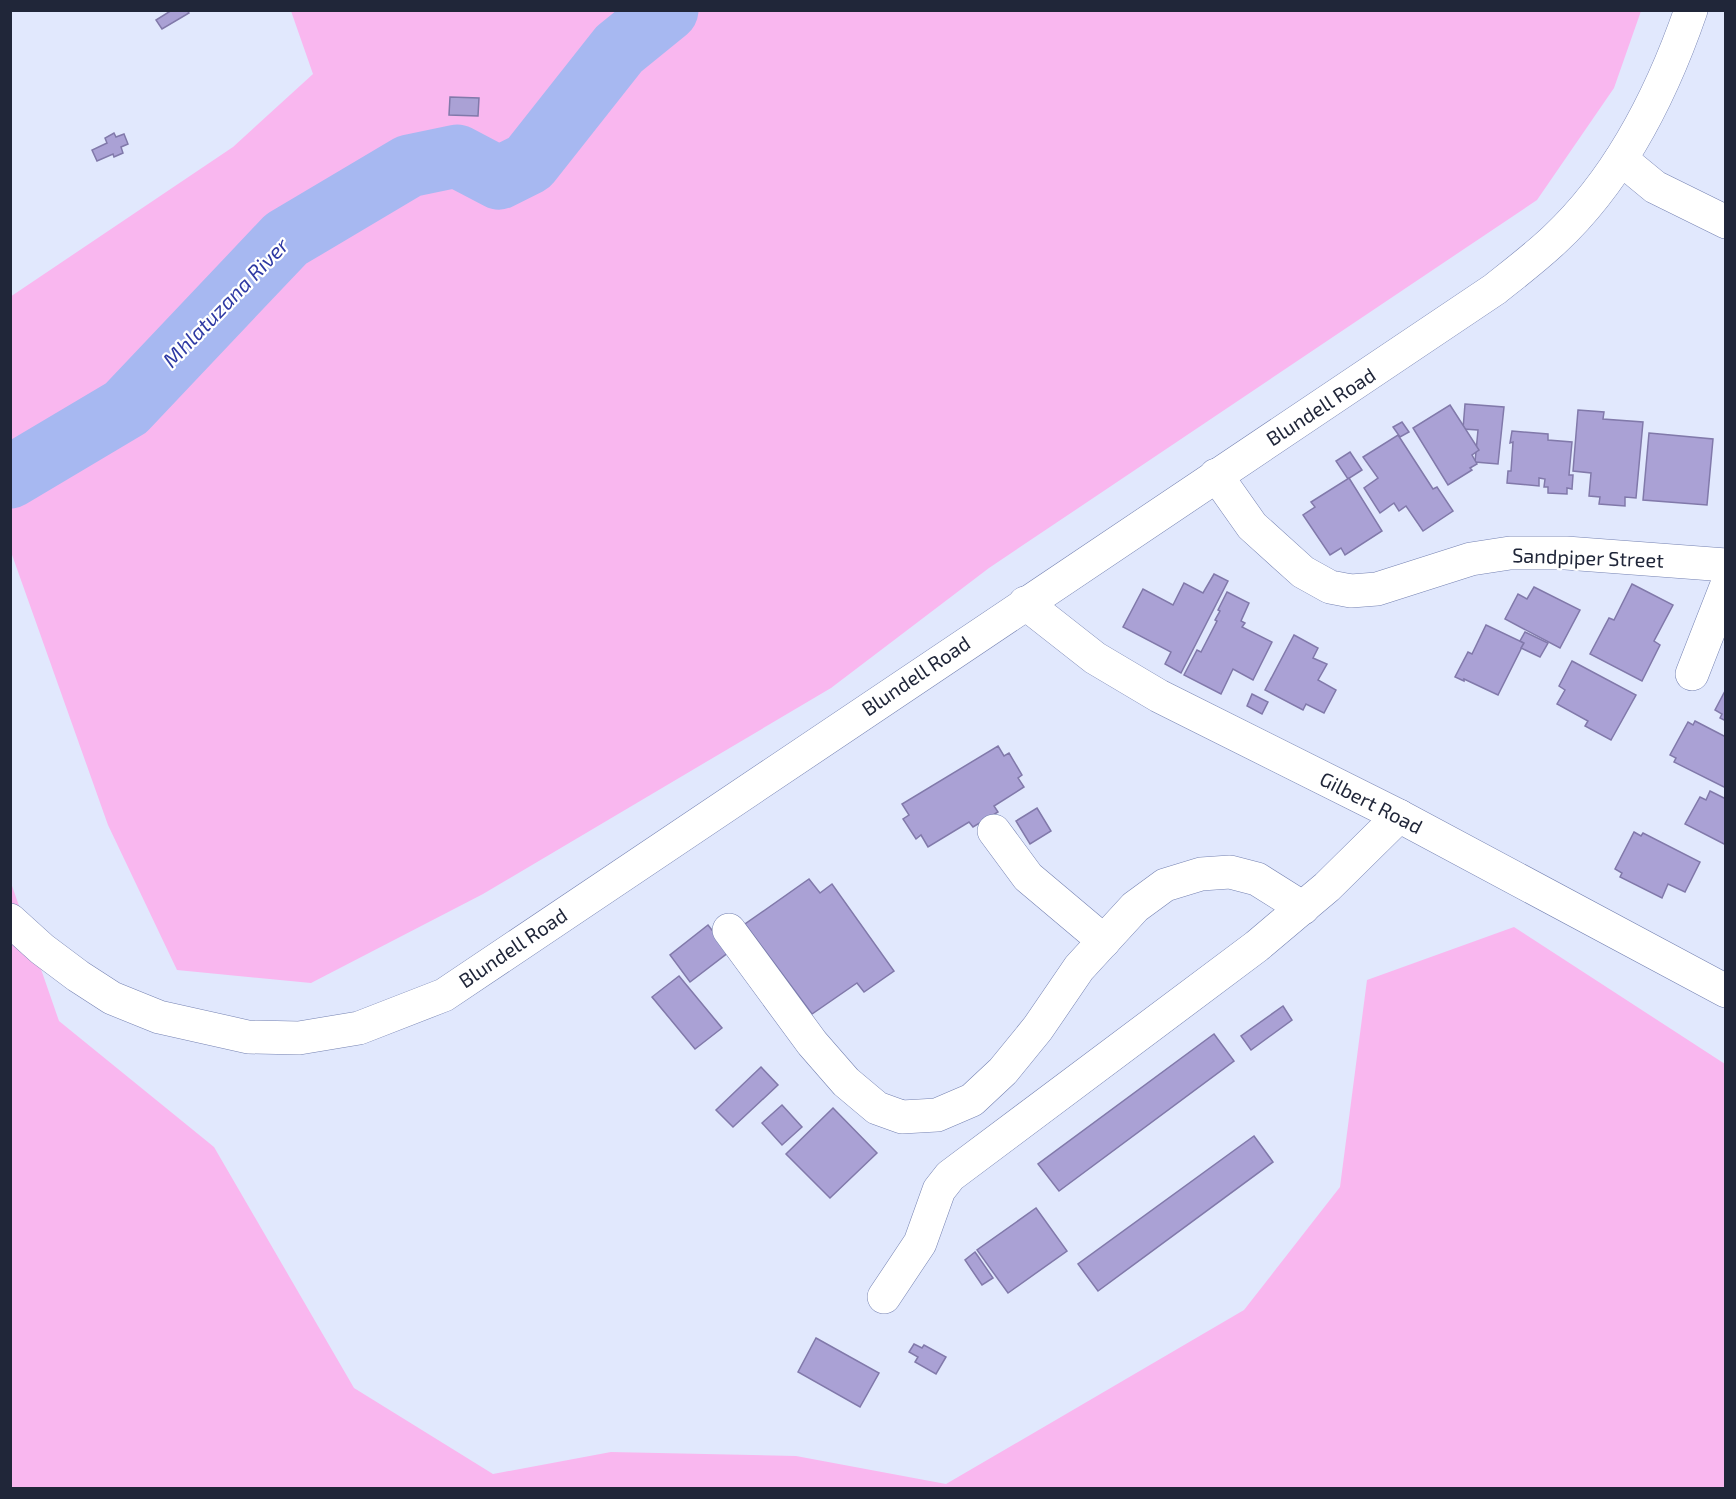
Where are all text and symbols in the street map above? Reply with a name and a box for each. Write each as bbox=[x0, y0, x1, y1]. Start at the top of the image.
water label: Mhlatuzana River bbox=[157, 232, 293, 372]
street label: Blundell Road bbox=[1261, 362, 1380, 450]
street label: Sandpiper Street bbox=[1512, 542, 1665, 572]
street label: Blundell Road bbox=[857, 630, 974, 720]
street label: Gilbert Road bbox=[1316, 766, 1427, 838]
street label: Blundell Road bbox=[454, 902, 571, 992]

